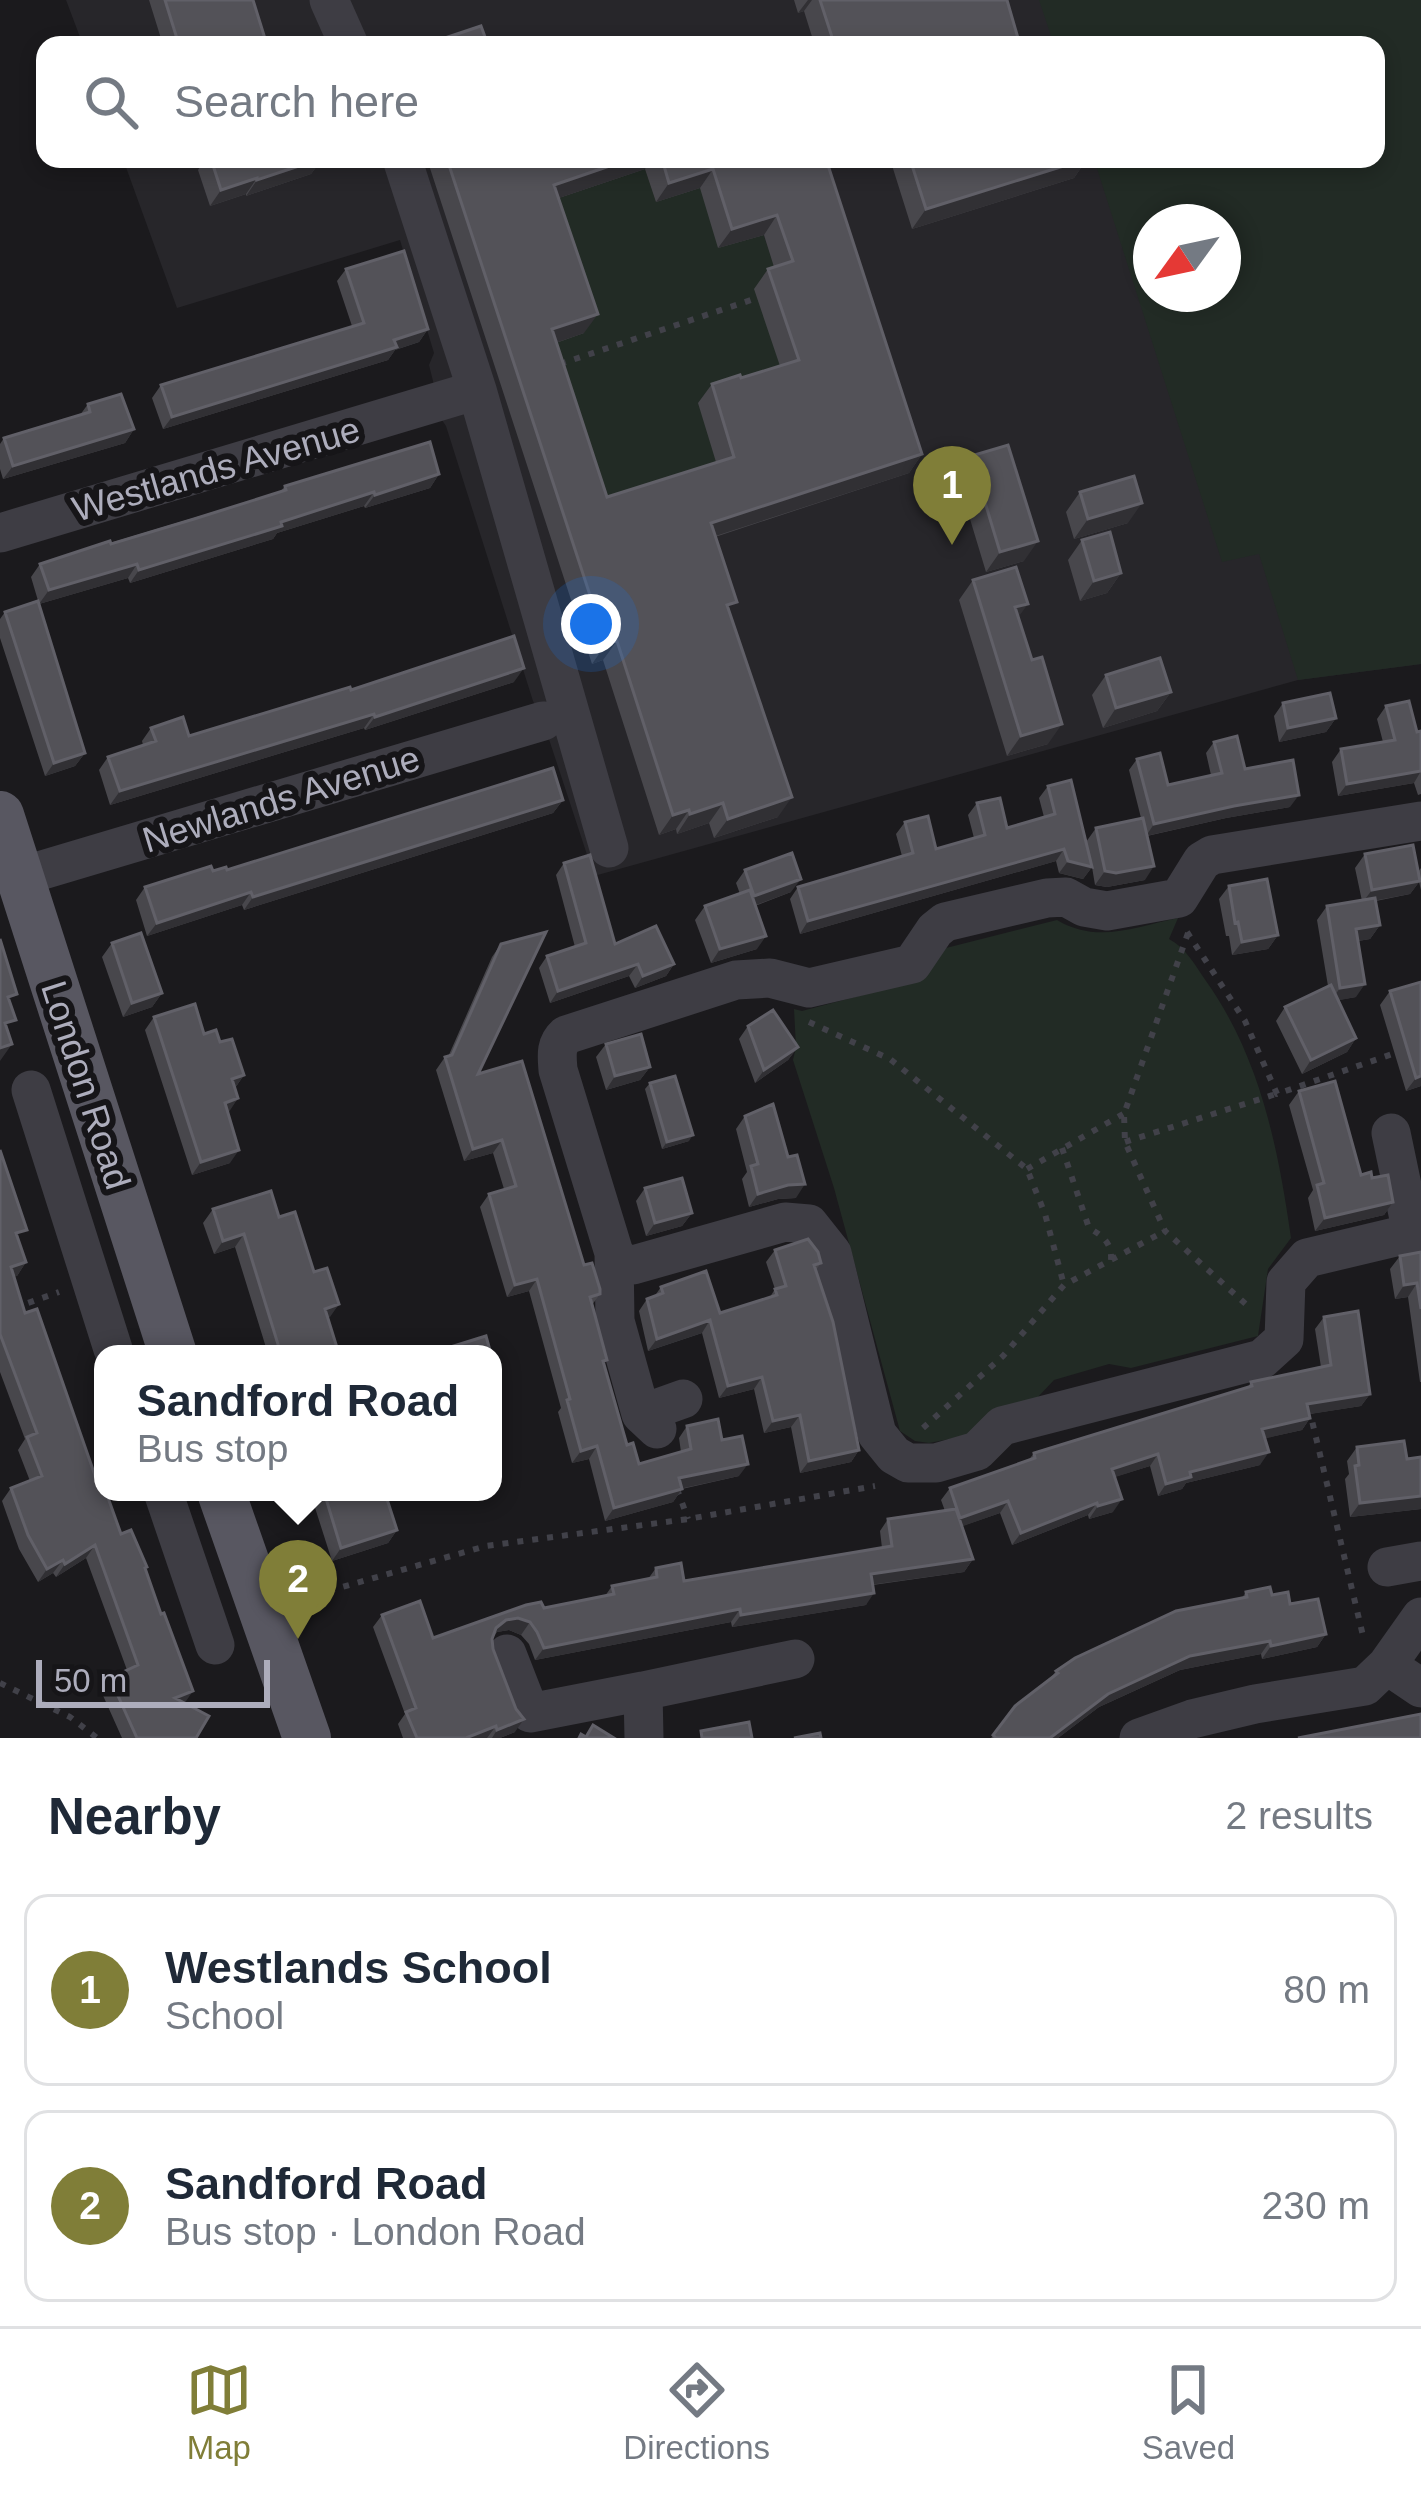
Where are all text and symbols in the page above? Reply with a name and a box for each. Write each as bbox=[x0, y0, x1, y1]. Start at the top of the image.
search box bbox=[36, 36, 1385, 168]
icon: search bbox=[78, 69, 144, 135]
text: Search here bbox=[174, 76, 419, 127]
north arrow bbox=[1133, 204, 1241, 312]
street label: Westlands Avenue bbox=[68, 408, 364, 530]
pin: 1 bbox=[913, 446, 991, 545]
your location bbox=[561, 594, 621, 654]
street label: Newlands Avenue bbox=[138, 737, 424, 861]
street label: London Road bbox=[33, 976, 139, 1194]
popup bbox=[94, 1345, 502, 1501]
text: Sandford Road bbox=[137, 1375, 459, 1426]
text: Bus stop bbox=[137, 1427, 289, 1470]
pin: 2 bbox=[259, 1540, 337, 1639]
scale bar bbox=[36, 1654, 270, 1707]
text: 50 m bbox=[54, 1662, 127, 1699]
text: Nearby bbox=[48, 1788, 221, 1845]
text: 2 results bbox=[1226, 1794, 1373, 1837]
text: Westlands School bbox=[165, 1942, 552, 1993]
text: 1 bbox=[79, 1968, 101, 2011]
text: 80 m bbox=[1283, 1968, 1370, 2011]
text: School bbox=[165, 1994, 284, 2037]
text: Sandford Road bbox=[165, 2158, 488, 2209]
text: 2 bbox=[79, 2184, 101, 2227]
text: 230 m bbox=[1262, 2184, 1370, 2227]
text: Bus stop · London Road bbox=[165, 2210, 586, 2253]
tab: Map bbox=[186, 2357, 252, 2467]
tab: Directions bbox=[623, 2357, 770, 2467]
tab: Saved bbox=[1142, 2357, 1235, 2467]

